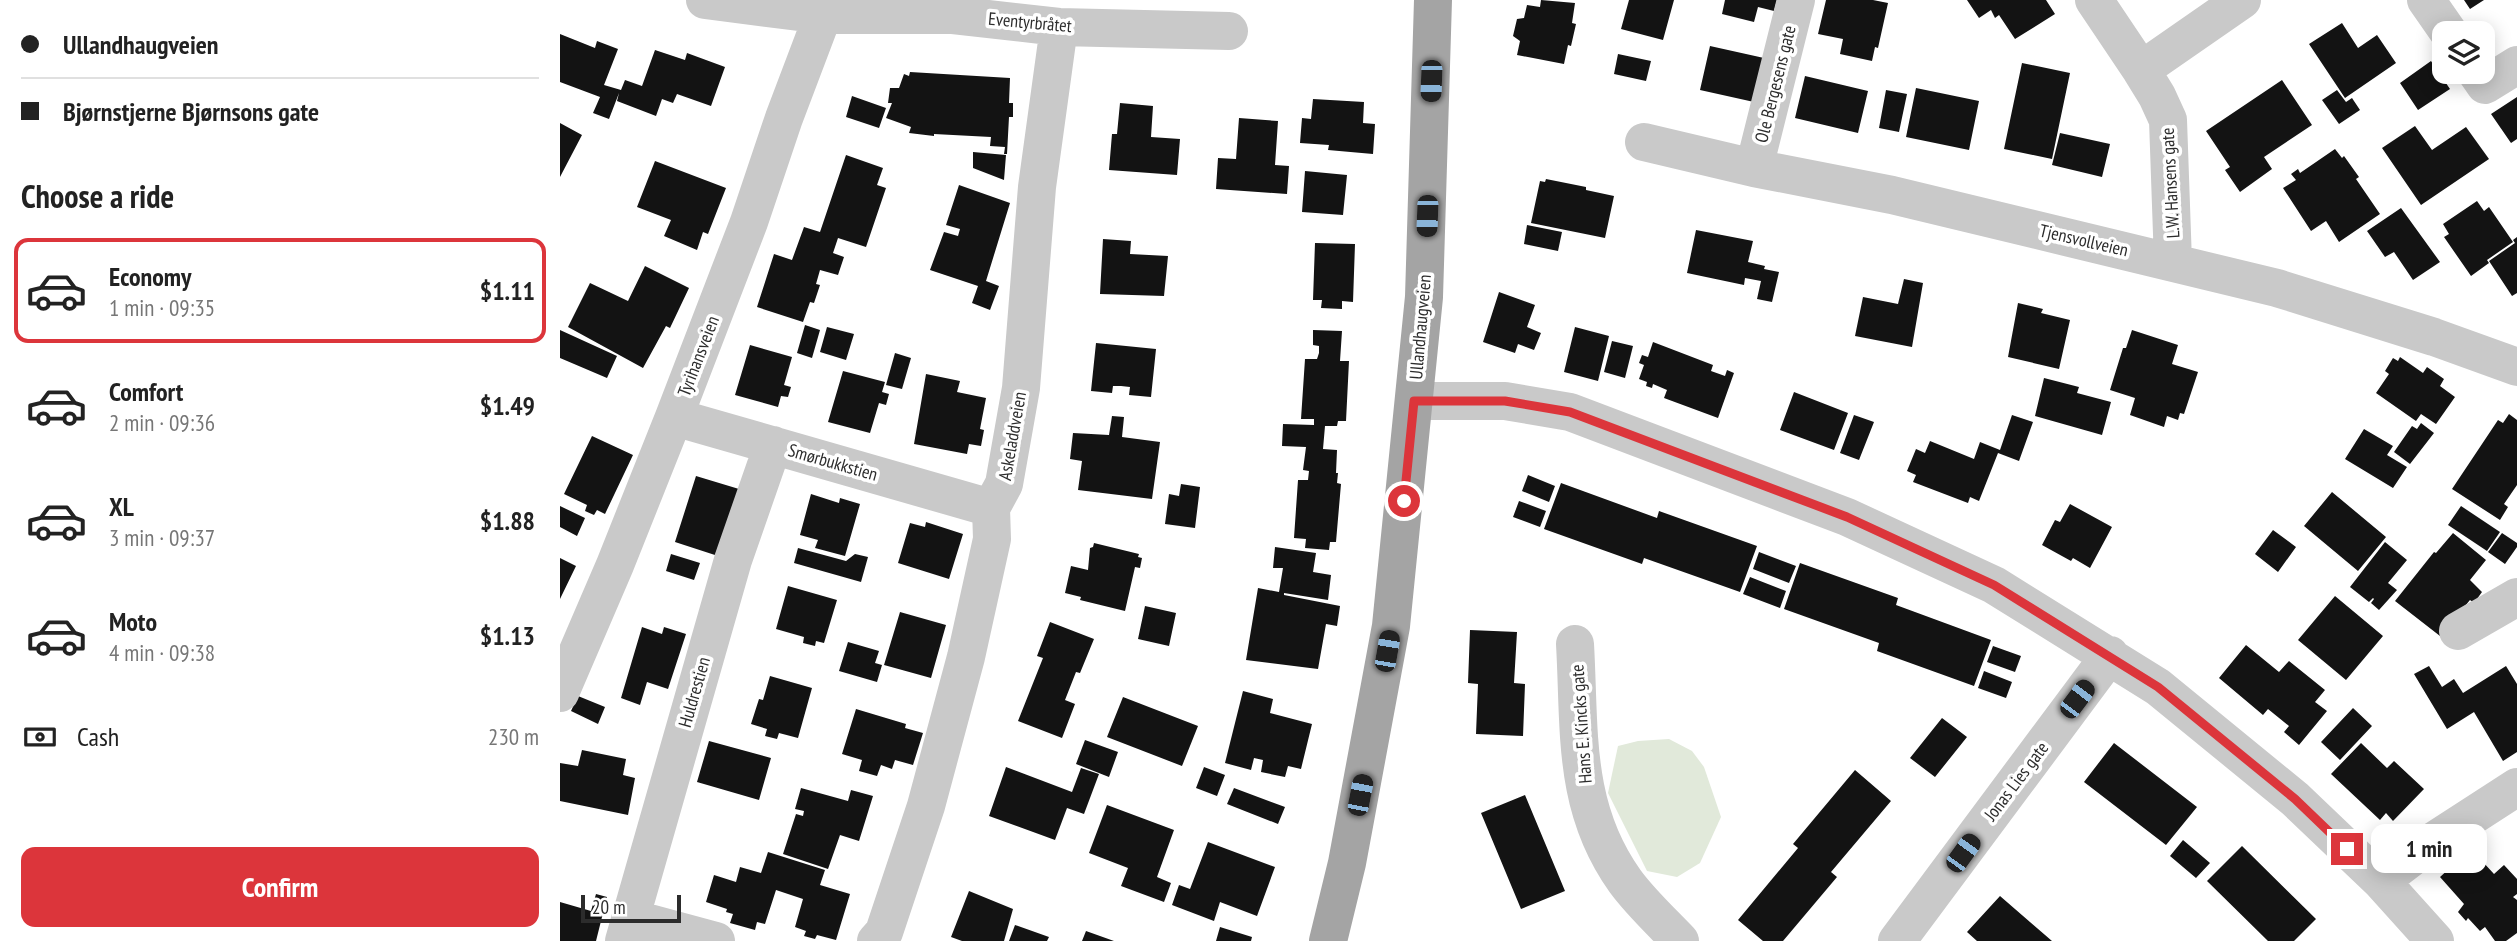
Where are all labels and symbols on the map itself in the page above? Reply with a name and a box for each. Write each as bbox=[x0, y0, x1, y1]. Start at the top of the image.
street label: Eventyrbråtet bbox=[987, 7, 1073, 37]
street label: Ole Bergesens gate bbox=[1749, 23, 1801, 145]
car bbox=[1420, 60, 1443, 102]
street label: L.W. Hansens gate bbox=[2156, 127, 2184, 239]
car bbox=[1416, 195, 1439, 237]
street label: Tjensvollveien bbox=[2037, 219, 2131, 261]
street label: Ullandhaugveien bbox=[1404, 274, 1436, 380]
street label: Tyrihansveien bbox=[672, 312, 724, 400]
street label: Askeladdveien bbox=[993, 390, 1031, 482]
street label: Smørbukkstien bbox=[786, 438, 880, 486]
route start bbox=[1388, 485, 1420, 517]
car bbox=[1374, 628, 1401, 674]
street label: Huldrestien bbox=[673, 654, 715, 730]
street label: Hans E. Kincks gate bbox=[1565, 664, 1597, 784]
car bbox=[2056, 676, 2099, 722]
street label: Jonas Lies gate bbox=[1978, 737, 2053, 826]
car bbox=[1346, 772, 1375, 818]
callout: 1 min bbox=[2372, 824, 2487, 874]
car bbox=[1943, 830, 1984, 876]
route end bbox=[2331, 833, 2363, 865]
scale bar bbox=[581, 892, 681, 924]

